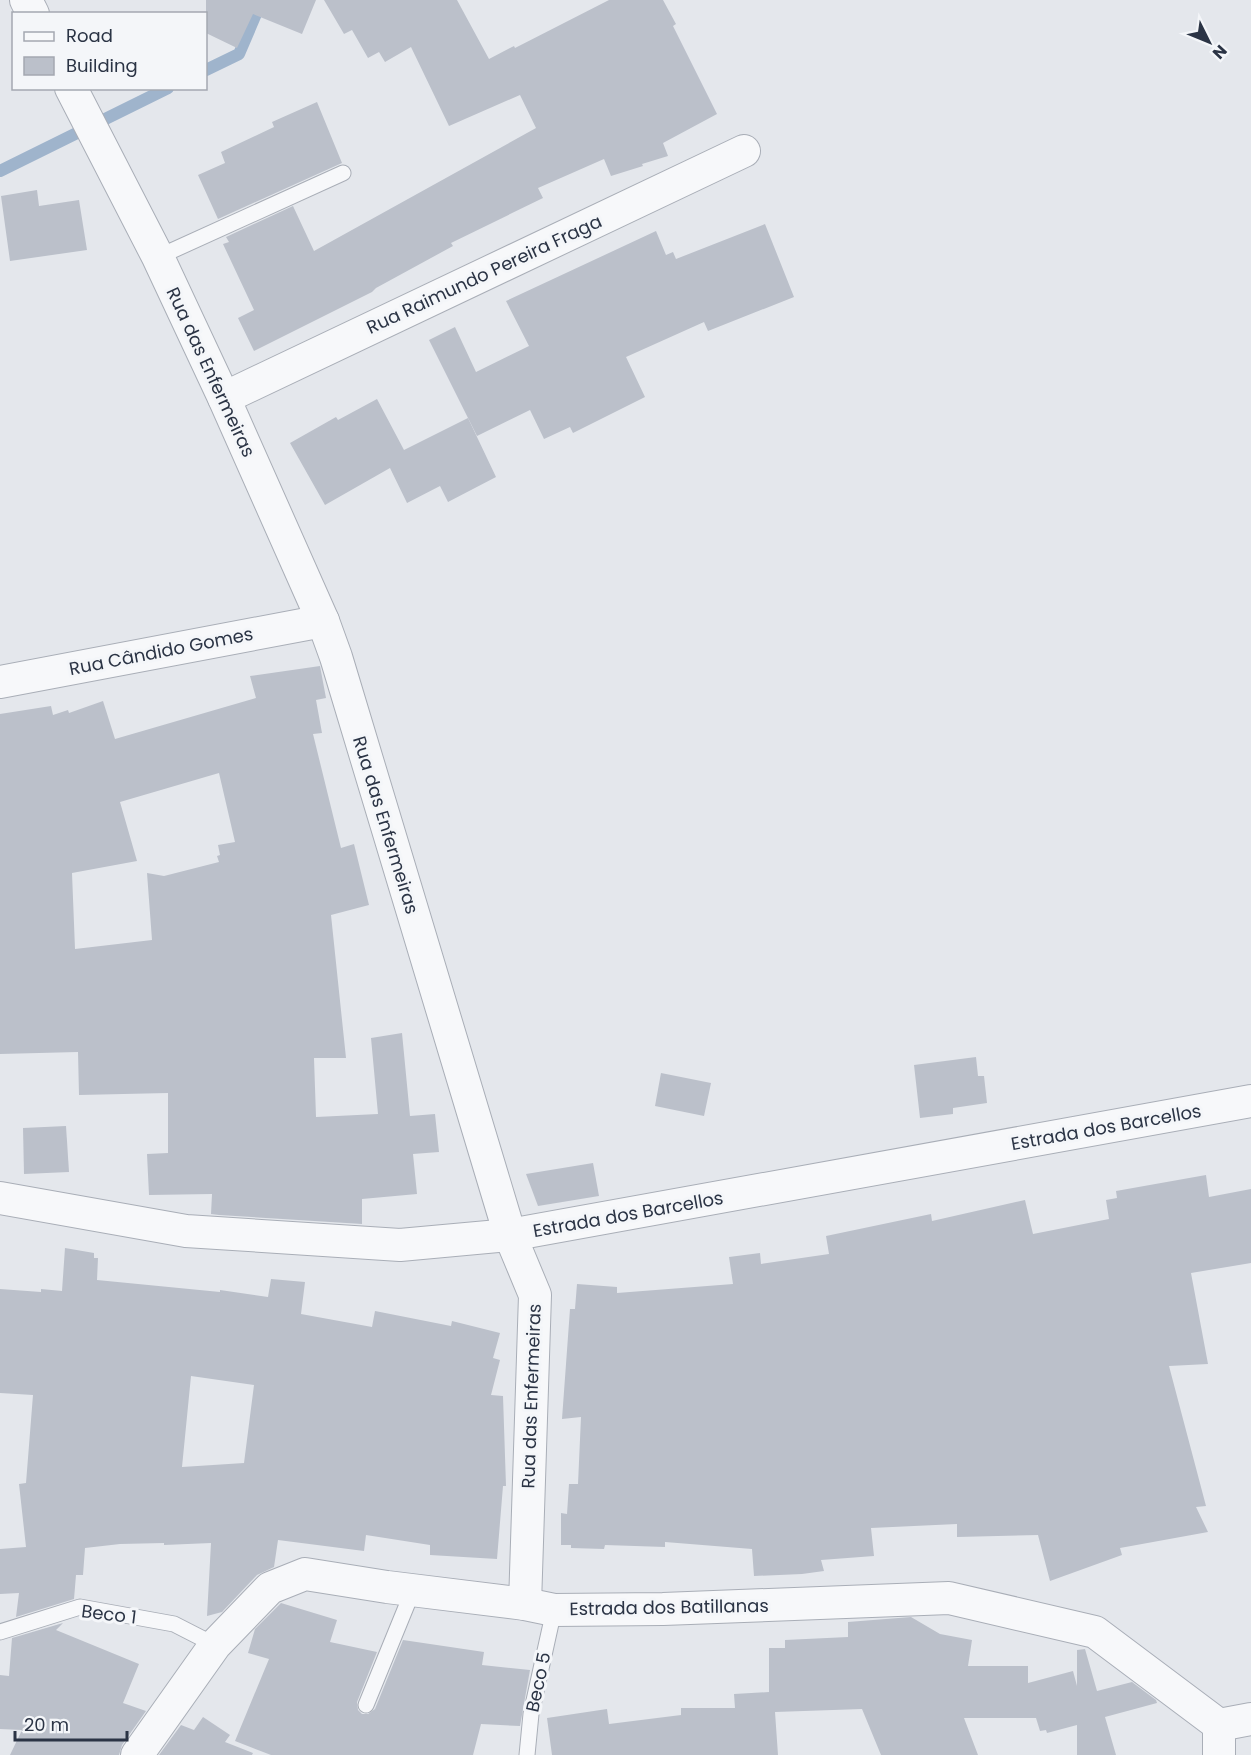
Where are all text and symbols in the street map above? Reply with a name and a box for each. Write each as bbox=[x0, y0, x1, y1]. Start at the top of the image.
legend bbox=[12, 12, 207, 90]
north arrow bbox=[1179, 12, 1239, 72]
text: Road bbox=[66, 23, 113, 48]
text: N bbox=[1207, 40, 1232, 64]
text: Building bbox=[66, 53, 138, 78]
street label: Rua Raimundo Pereira Fraga bbox=[362, 208, 606, 340]
street label: Rua das Enfermeiras bbox=[161, 283, 261, 461]
street label: Rua Cândido Gomes bbox=[67, 621, 255, 681]
street label: Rua das Enfermeiras bbox=[347, 733, 425, 917]
street label: Estrada dos Barcellos bbox=[1009, 1098, 1203, 1156]
street label: Estrada dos Barcellos bbox=[531, 1185, 725, 1243]
street label: Rua das Enfermeiras bbox=[515, 1303, 547, 1489]
street label: Estrada dos Batillanas bbox=[569, 1593, 769, 1621]
street label: Beco 1 bbox=[80, 1598, 138, 1630]
street label: Beco 5 bbox=[519, 1650, 557, 1714]
scale bar bbox=[15, 1704, 128, 1742]
text: 20 m bbox=[24, 1712, 69, 1737]

